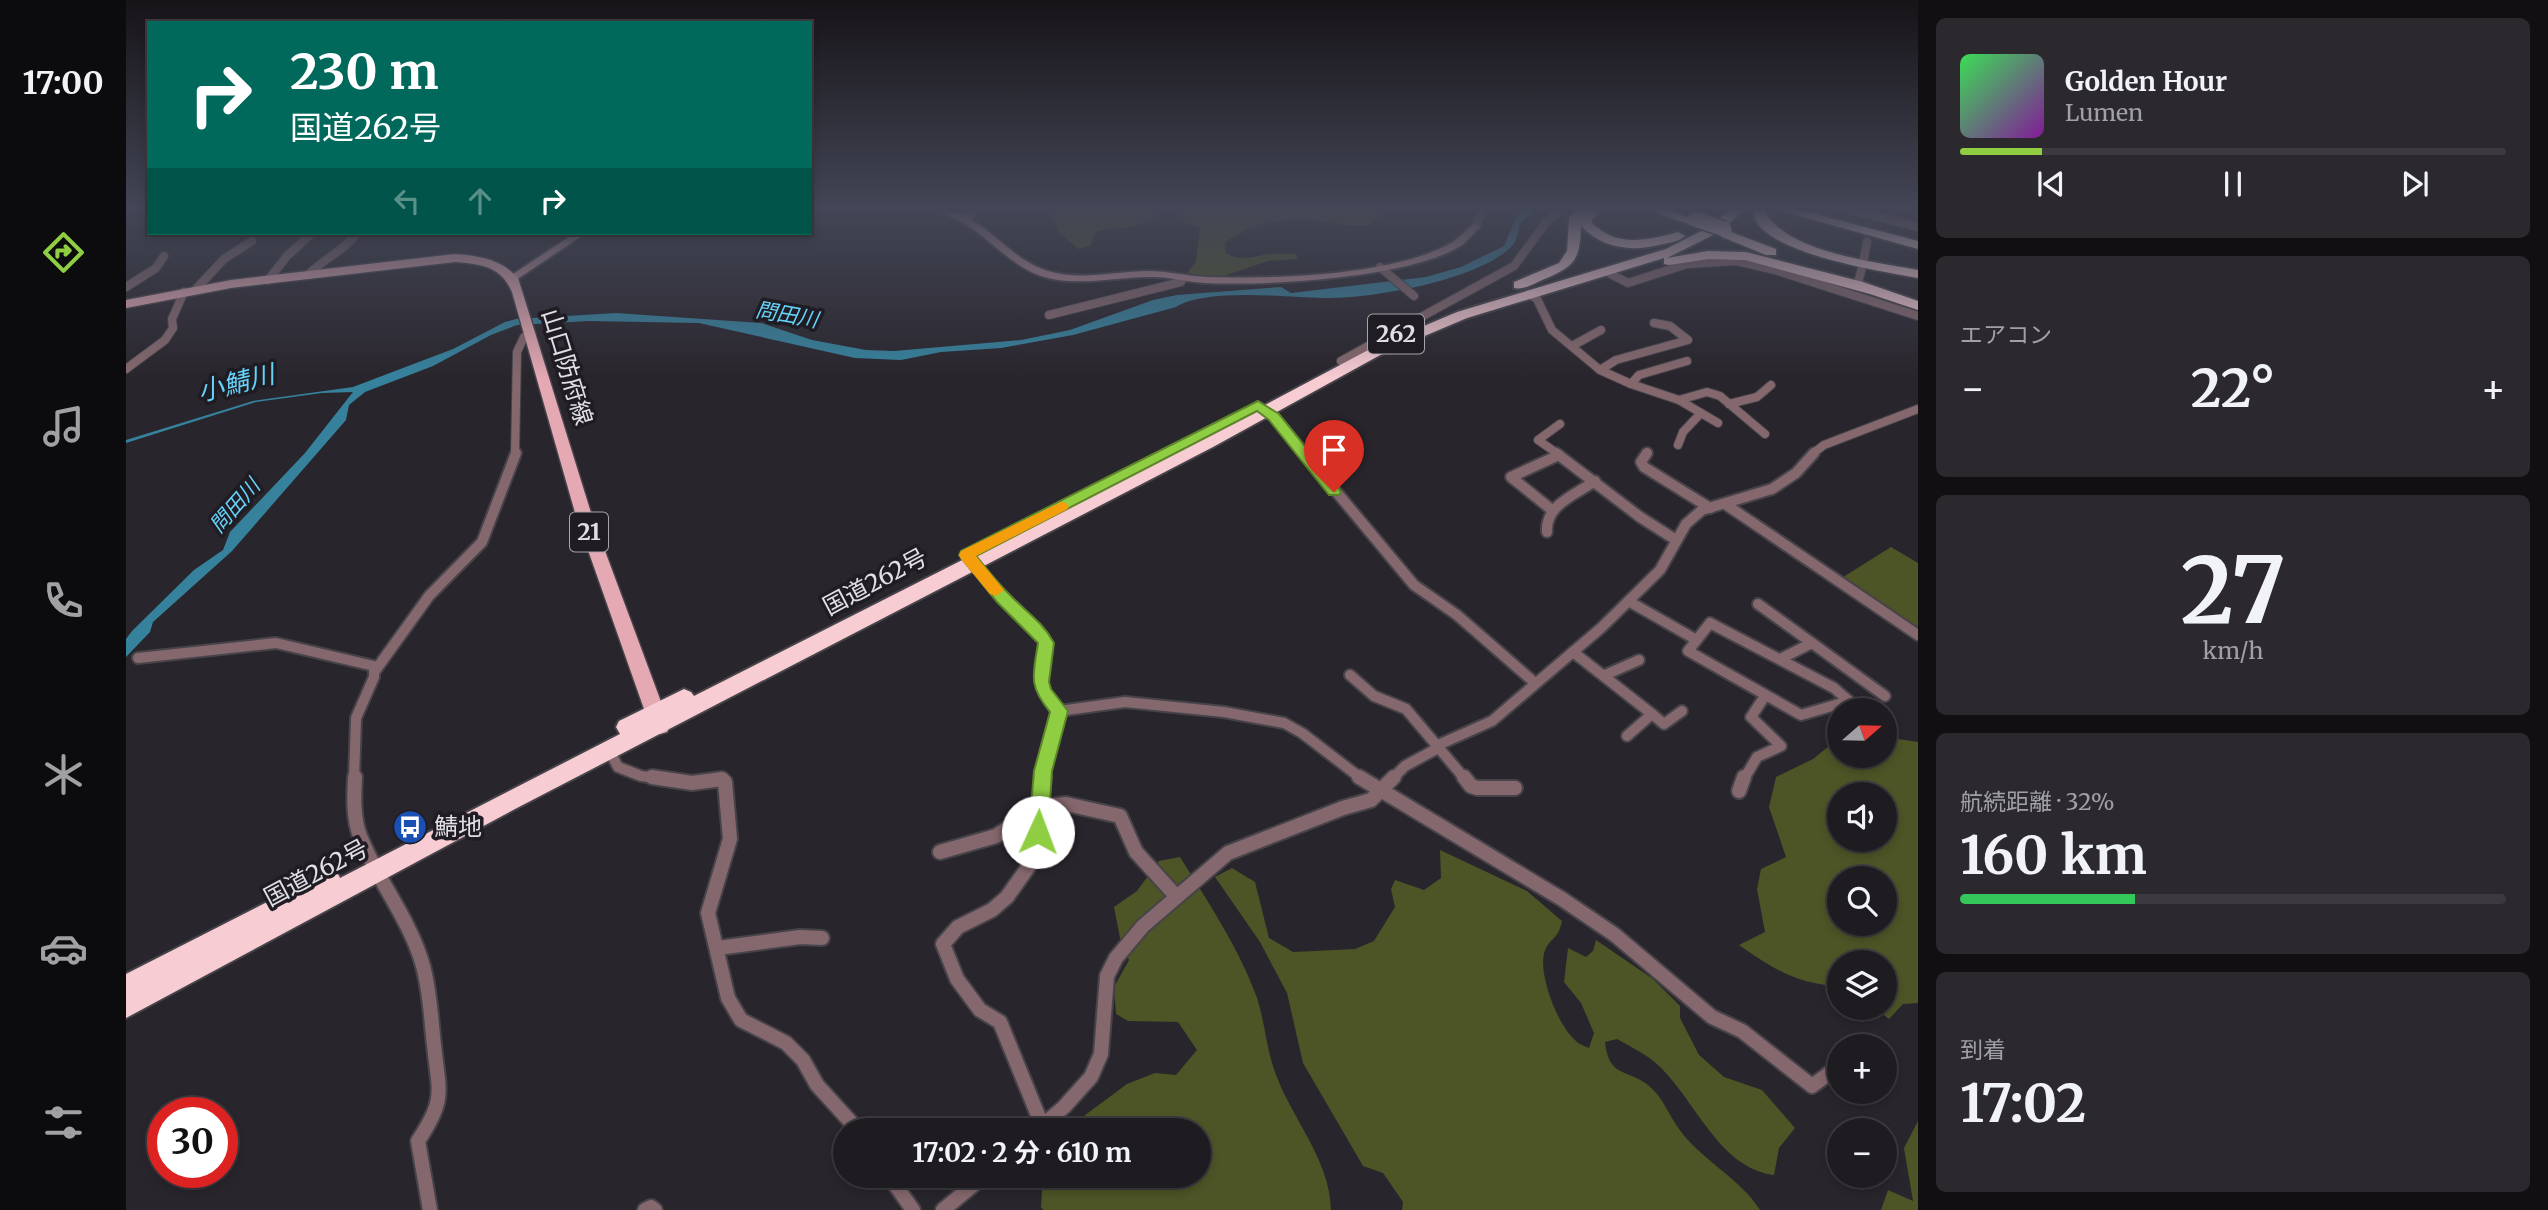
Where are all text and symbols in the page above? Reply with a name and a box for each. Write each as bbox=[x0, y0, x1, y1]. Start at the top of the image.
text: 230 m bbox=[290, 41, 438, 102]
icon: right bbox=[175, 49, 266, 140]
text: 17:00 bbox=[22, 63, 104, 103]
text: Golden Hour bbox=[2065, 65, 2227, 98]
text: Lumen bbox=[2065, 98, 2143, 127]
text: 国道262号 bbox=[290, 108, 441, 148]
icon: previous bbox=[2032, 165, 2070, 203]
icon: pause bbox=[2214, 165, 2252, 203]
icon: next bbox=[2396, 165, 2434, 203]
icon: left bbox=[388, 182, 426, 220]
icon: ahead bbox=[461, 182, 499, 220]
icon: right bbox=[534, 182, 572, 220]
icon: directions bbox=[39, 228, 88, 277]
water label: 問田川 bbox=[754, 296, 822, 334]
street label: 山口防府線 bbox=[535, 305, 600, 429]
road number: 262 bbox=[1368, 314, 1424, 354]
text: エアコン bbox=[1960, 320, 2052, 349]
water label: 小鯖川 bbox=[194, 356, 281, 408]
text: 22° bbox=[2191, 356, 2275, 421]
text: − bbox=[1960, 365, 1985, 412]
text: + bbox=[2481, 365, 2506, 412]
icon: music bbox=[39, 402, 88, 451]
pin bbox=[1304, 420, 1364, 492]
icon: arrive bbox=[1315, 431, 1353, 469]
water label: 問田川 bbox=[204, 472, 267, 538]
road number: 21 bbox=[570, 512, 608, 552]
text: 27 bbox=[2180, 533, 2286, 648]
street label: 国道262号 bbox=[817, 541, 932, 622]
icon: phone bbox=[39, 576, 88, 625]
text: km/h bbox=[2203, 636, 2263, 665]
north arrow bbox=[1827, 698, 1897, 768]
map controls bbox=[1827, 698, 1897, 1188]
icon: climate bbox=[39, 750, 88, 799]
button: sound bbox=[1827, 782, 1897, 852]
text: 航続距離 · 32% bbox=[1960, 787, 2115, 816]
position arrow bbox=[1001, 795, 1075, 869]
bus stop icon: 鯖地 bbox=[391, 808, 429, 846]
place label: 鯖地 bbox=[434, 811, 482, 842]
text: 160 km bbox=[1960, 823, 2147, 888]
street label: 国道262号 bbox=[258, 832, 373, 913]
button: search bbox=[1827, 866, 1897, 936]
icon: car bbox=[39, 924, 88, 973]
button: layers bbox=[1827, 950, 1897, 1020]
button: + bbox=[1827, 1034, 1897, 1104]
text: 到着 bbox=[1960, 1035, 2006, 1064]
text: 17:02 bbox=[1960, 1071, 2086, 1136]
speed limit sign: 30 bbox=[147, 1097, 238, 1188]
icon: filters bbox=[39, 1098, 88, 1147]
button: − bbox=[1827, 1118, 1897, 1188]
text: 17:02 · 2 分 · 610 m bbox=[913, 1136, 1131, 1169]

